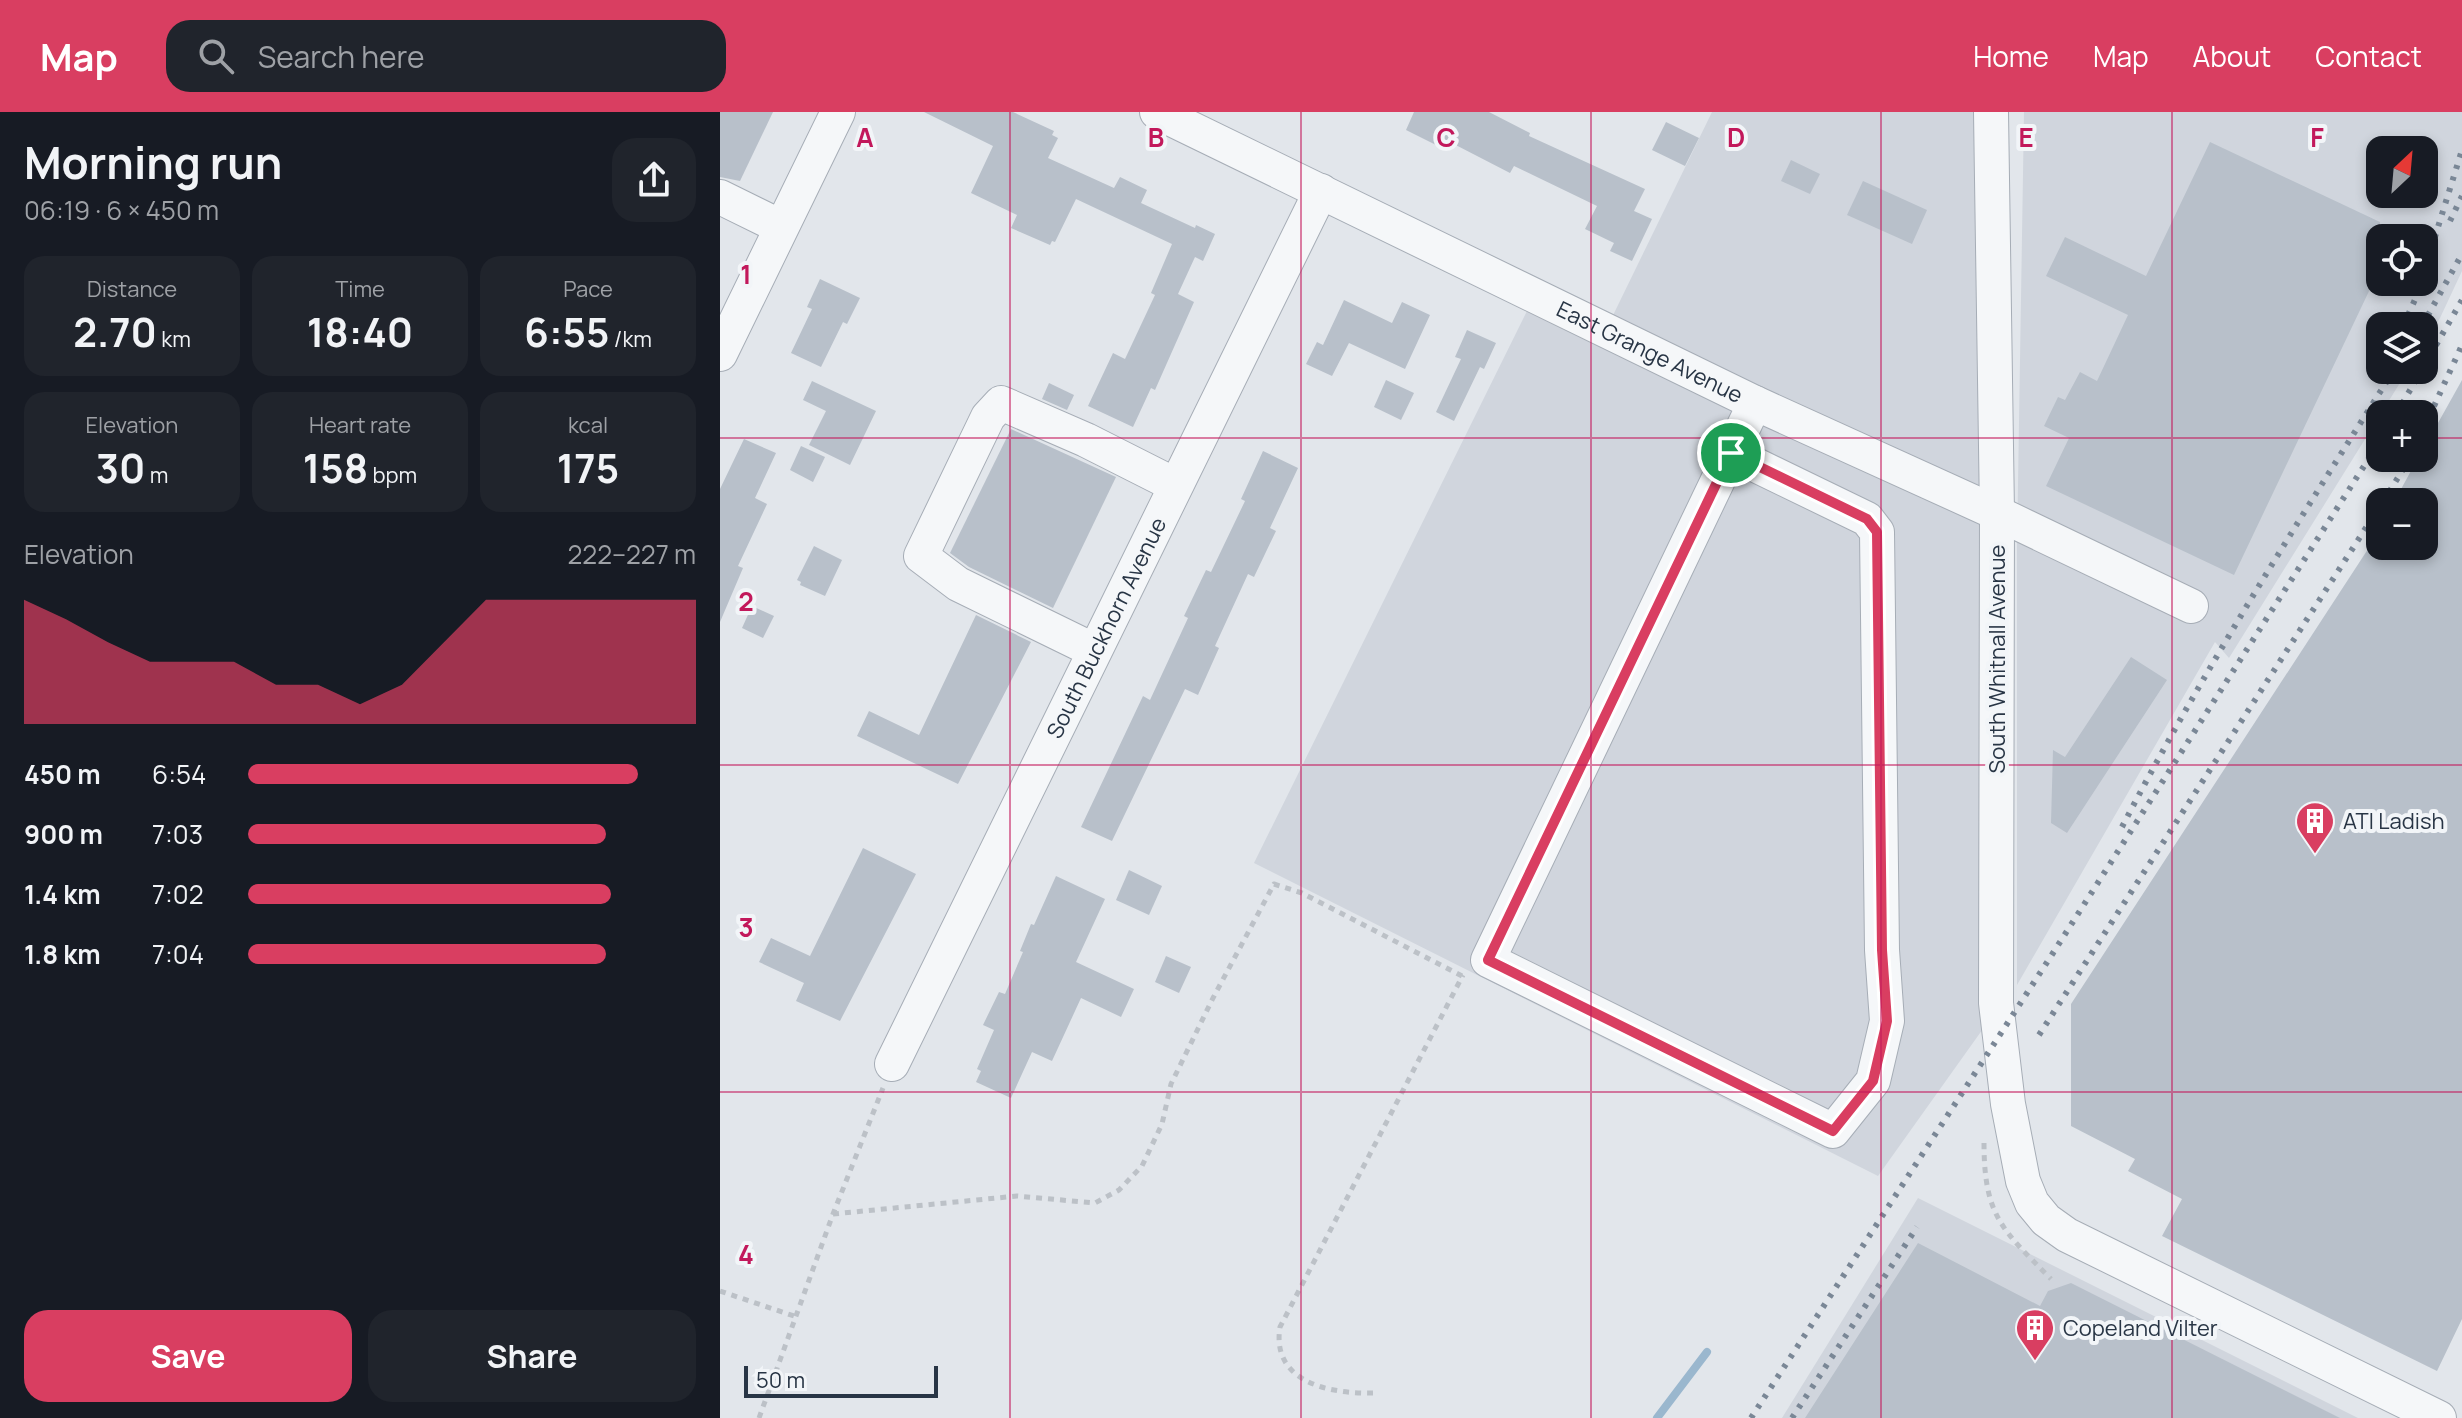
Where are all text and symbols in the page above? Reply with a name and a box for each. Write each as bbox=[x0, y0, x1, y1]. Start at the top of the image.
search box bbox=[166, 20, 726, 92]
text: Map bbox=[40, 30, 118, 82]
icon: search bbox=[194, 34, 238, 78]
text: Search here bbox=[258, 36, 425, 77]
text: Home bbox=[1973, 37, 2049, 75]
text: Map bbox=[2093, 37, 2149, 75]
text: About bbox=[2193, 37, 2271, 75]
text: Contact bbox=[2315, 37, 2422, 75]
text: A bbox=[856, 119, 874, 155]
text: B bbox=[1148, 119, 1164, 155]
text: C bbox=[1436, 119, 1456, 155]
text: D bbox=[1727, 119, 1745, 155]
text: E bbox=[2018, 119, 2034, 155]
text: F bbox=[2310, 119, 2324, 155]
text: Morning run bbox=[24, 132, 282, 192]
north arrow bbox=[2366, 136, 2438, 208]
map controls bbox=[2366, 136, 2438, 560]
button: share bbox=[612, 138, 696, 222]
text: 06:19 · 6 × 450 m bbox=[24, 192, 219, 228]
button: locate bbox=[2366, 224, 2438, 296]
text: 1 bbox=[740, 256, 752, 292]
text: Distance bbox=[87, 274, 177, 304]
text: Time bbox=[335, 274, 385, 304]
text: Pace bbox=[563, 274, 613, 304]
street label: East Grange Avenue bbox=[1552, 294, 1748, 410]
text: 2.70 bbox=[73, 304, 157, 359]
text: 18:40 bbox=[307, 304, 413, 359]
text: 6:55 bbox=[524, 304, 609, 359]
button: layers bbox=[2366, 312, 2438, 384]
text: km bbox=[157, 324, 191, 354]
text: /km bbox=[609, 324, 652, 354]
button: + bbox=[2366, 400, 2438, 472]
text: Elevation bbox=[86, 410, 178, 440]
text: Heart rate bbox=[309, 410, 411, 440]
text: kcal bbox=[568, 410, 608, 440]
pin bbox=[1697, 419, 1765, 487]
icon: arrive bbox=[1709, 431, 1753, 475]
text: 30 bbox=[96, 440, 145, 495]
text: 158 bbox=[303, 440, 368, 495]
text: 175 bbox=[557, 440, 619, 495]
text: m bbox=[145, 460, 168, 490]
text: bpm bbox=[368, 460, 417, 490]
button: − bbox=[2366, 488, 2438, 560]
street label: South Buckhorn Avenue bbox=[1039, 512, 1173, 743]
text: Elevation bbox=[24, 536, 134, 572]
text: 222–227 m bbox=[568, 536, 696, 572]
street label: South Whitnall Avenue bbox=[1982, 544, 2012, 773]
text: 2 bbox=[738, 583, 754, 619]
text: 450 m bbox=[24, 756, 101, 792]
text: 6:54 bbox=[152, 756, 206, 792]
building icon: ATI Ladish bbox=[2294, 800, 2336, 855]
place label: ATI Ladish bbox=[2343, 806, 2445, 836]
text: 900 m bbox=[24, 816, 103, 852]
text: 7:03 bbox=[152, 816, 203, 852]
text: 1.4 km bbox=[24, 876, 101, 912]
text: 7:02 bbox=[152, 876, 204, 912]
text: 3 bbox=[738, 909, 754, 945]
text: 1.8 km bbox=[24, 936, 101, 972]
text: 7:04 bbox=[152, 936, 204, 972]
text: 4 bbox=[738, 1236, 754, 1272]
building icon: Copeland Vilter bbox=[2014, 1307, 2056, 1362]
button: Save bbox=[24, 1310, 352, 1402]
button: Share bbox=[368, 1310, 696, 1402]
place label: Copeland Vilter bbox=[2063, 1313, 2218, 1343]
scale bar bbox=[744, 1362, 938, 1398]
text: 50 m bbox=[756, 1365, 805, 1395]

